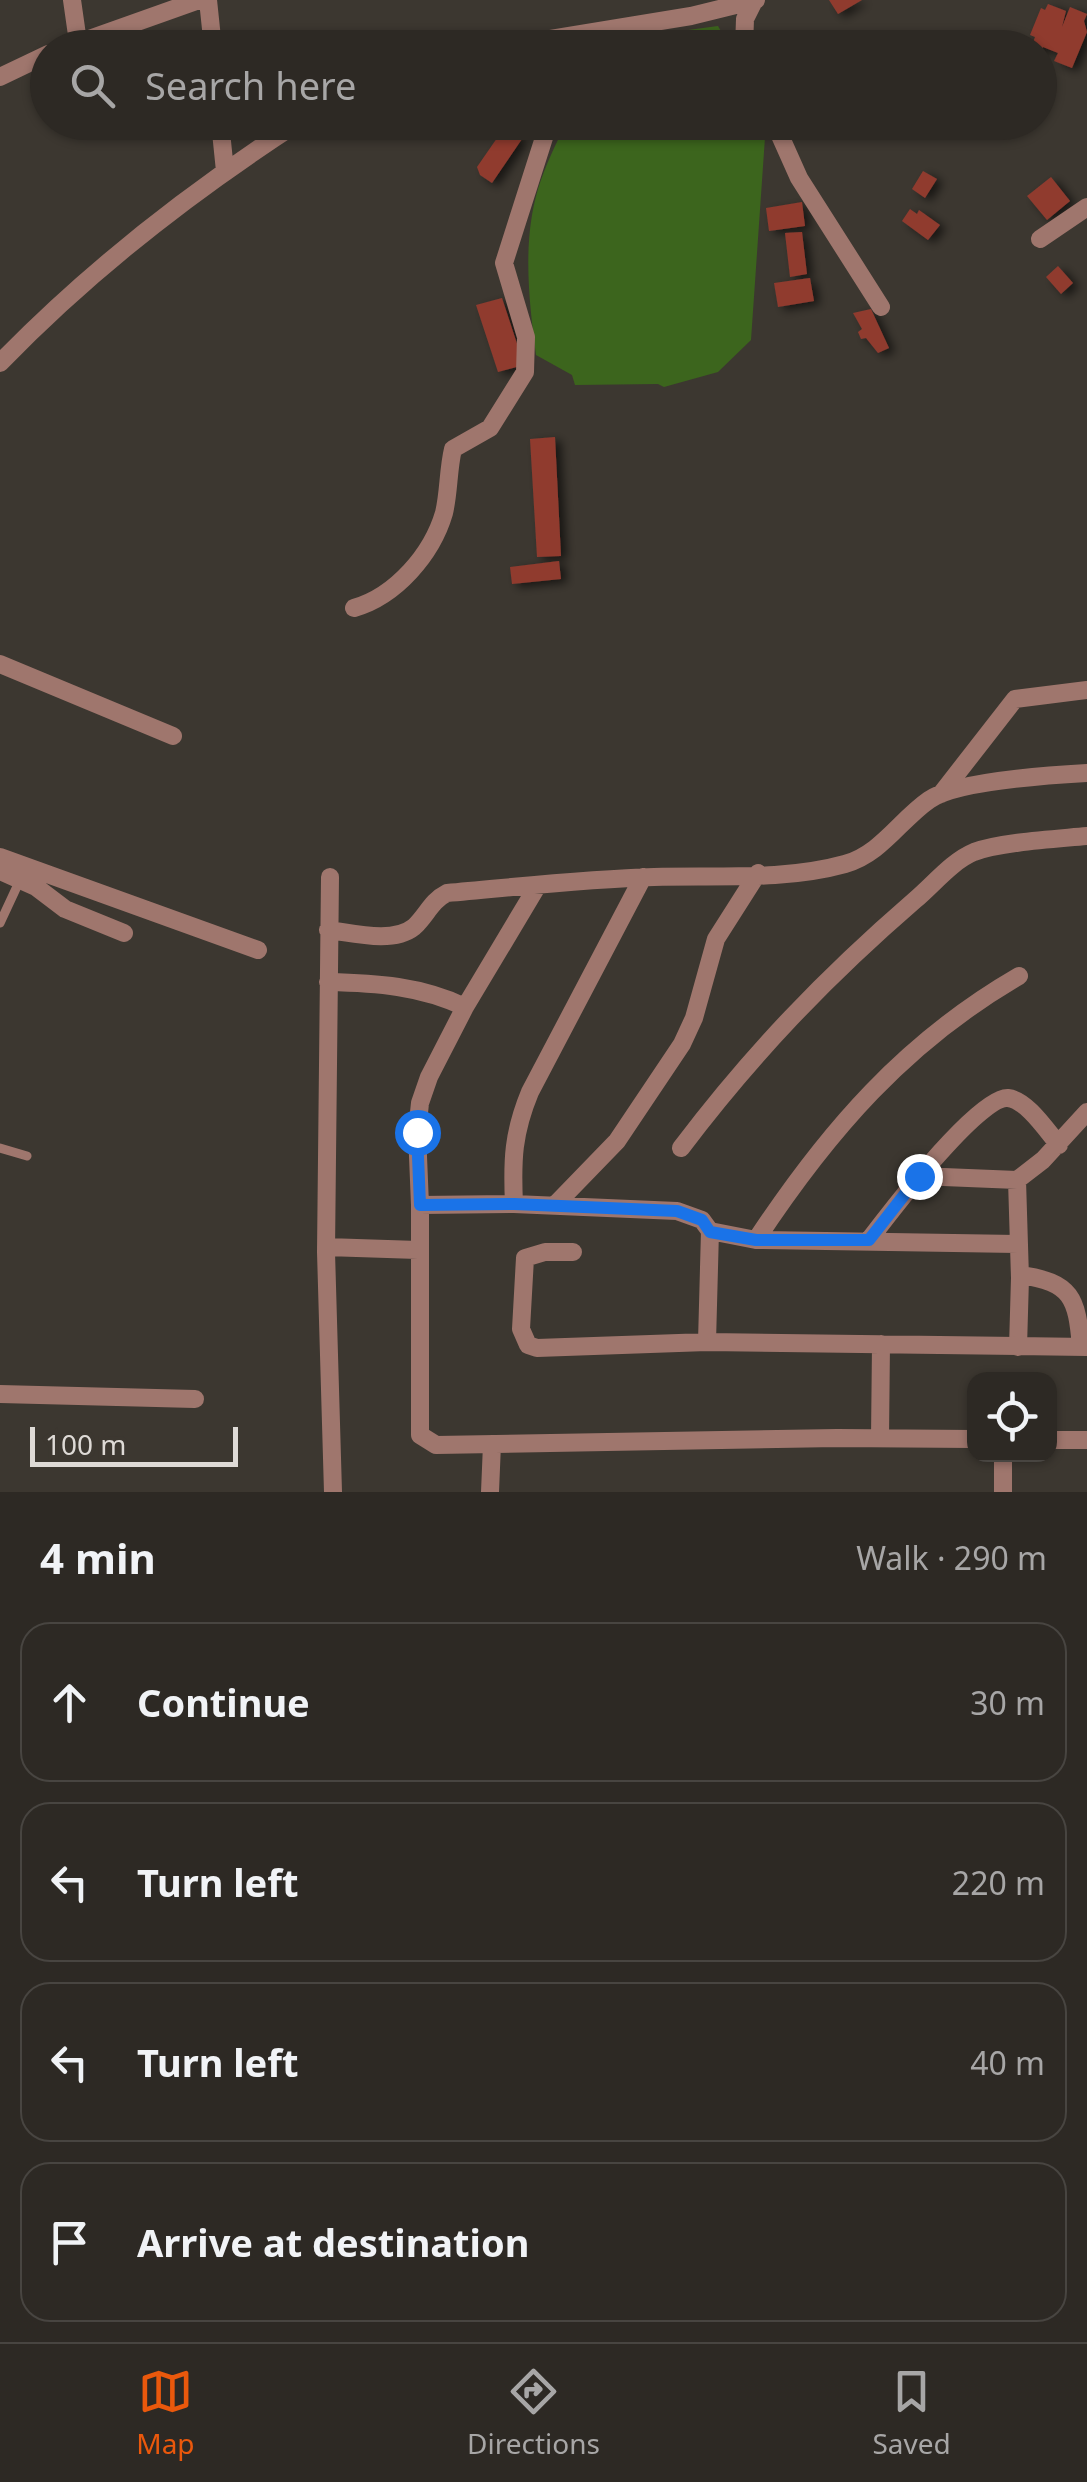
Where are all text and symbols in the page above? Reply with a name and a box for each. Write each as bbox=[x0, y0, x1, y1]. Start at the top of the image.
search box bbox=[30, 30, 1057, 140]
icon: search bbox=[65, 58, 120, 113]
text: Search here bbox=[145, 59, 356, 111]
route start bbox=[395, 1110, 441, 1156]
route end bbox=[897, 1154, 943, 1200]
map controls bbox=[967, 1372, 1057, 1462]
button: locate bbox=[967, 1372, 1057, 1462]
scale bar bbox=[30, 1422, 238, 1466]
text: 100 m bbox=[45, 1425, 127, 1463]
text: 4 min bbox=[40, 1529, 156, 1586]
text: Walk · 290 m bbox=[856, 1536, 1047, 1579]
icon: ahead bbox=[42, 1675, 97, 1730]
text: Continue bbox=[137, 1676, 310, 1728]
text: 30 m bbox=[970, 1681, 1045, 1724]
icon: left bbox=[42, 1855, 97, 1910]
text: Turn left bbox=[137, 1856, 299, 1908]
text: 220 m bbox=[952, 1861, 1045, 1904]
icon: left bbox=[42, 2035, 97, 2090]
text: Turn left bbox=[137, 2036, 299, 2088]
text: 40 m bbox=[970, 2041, 1045, 2084]
icon: arrive bbox=[42, 2215, 97, 2270]
text: Arrive at destination bbox=[137, 2216, 529, 2268]
tab: Map bbox=[136, 2364, 195, 2462]
tab: Directions bbox=[467, 2364, 600, 2462]
tab: Saved bbox=[872, 2364, 951, 2462]

